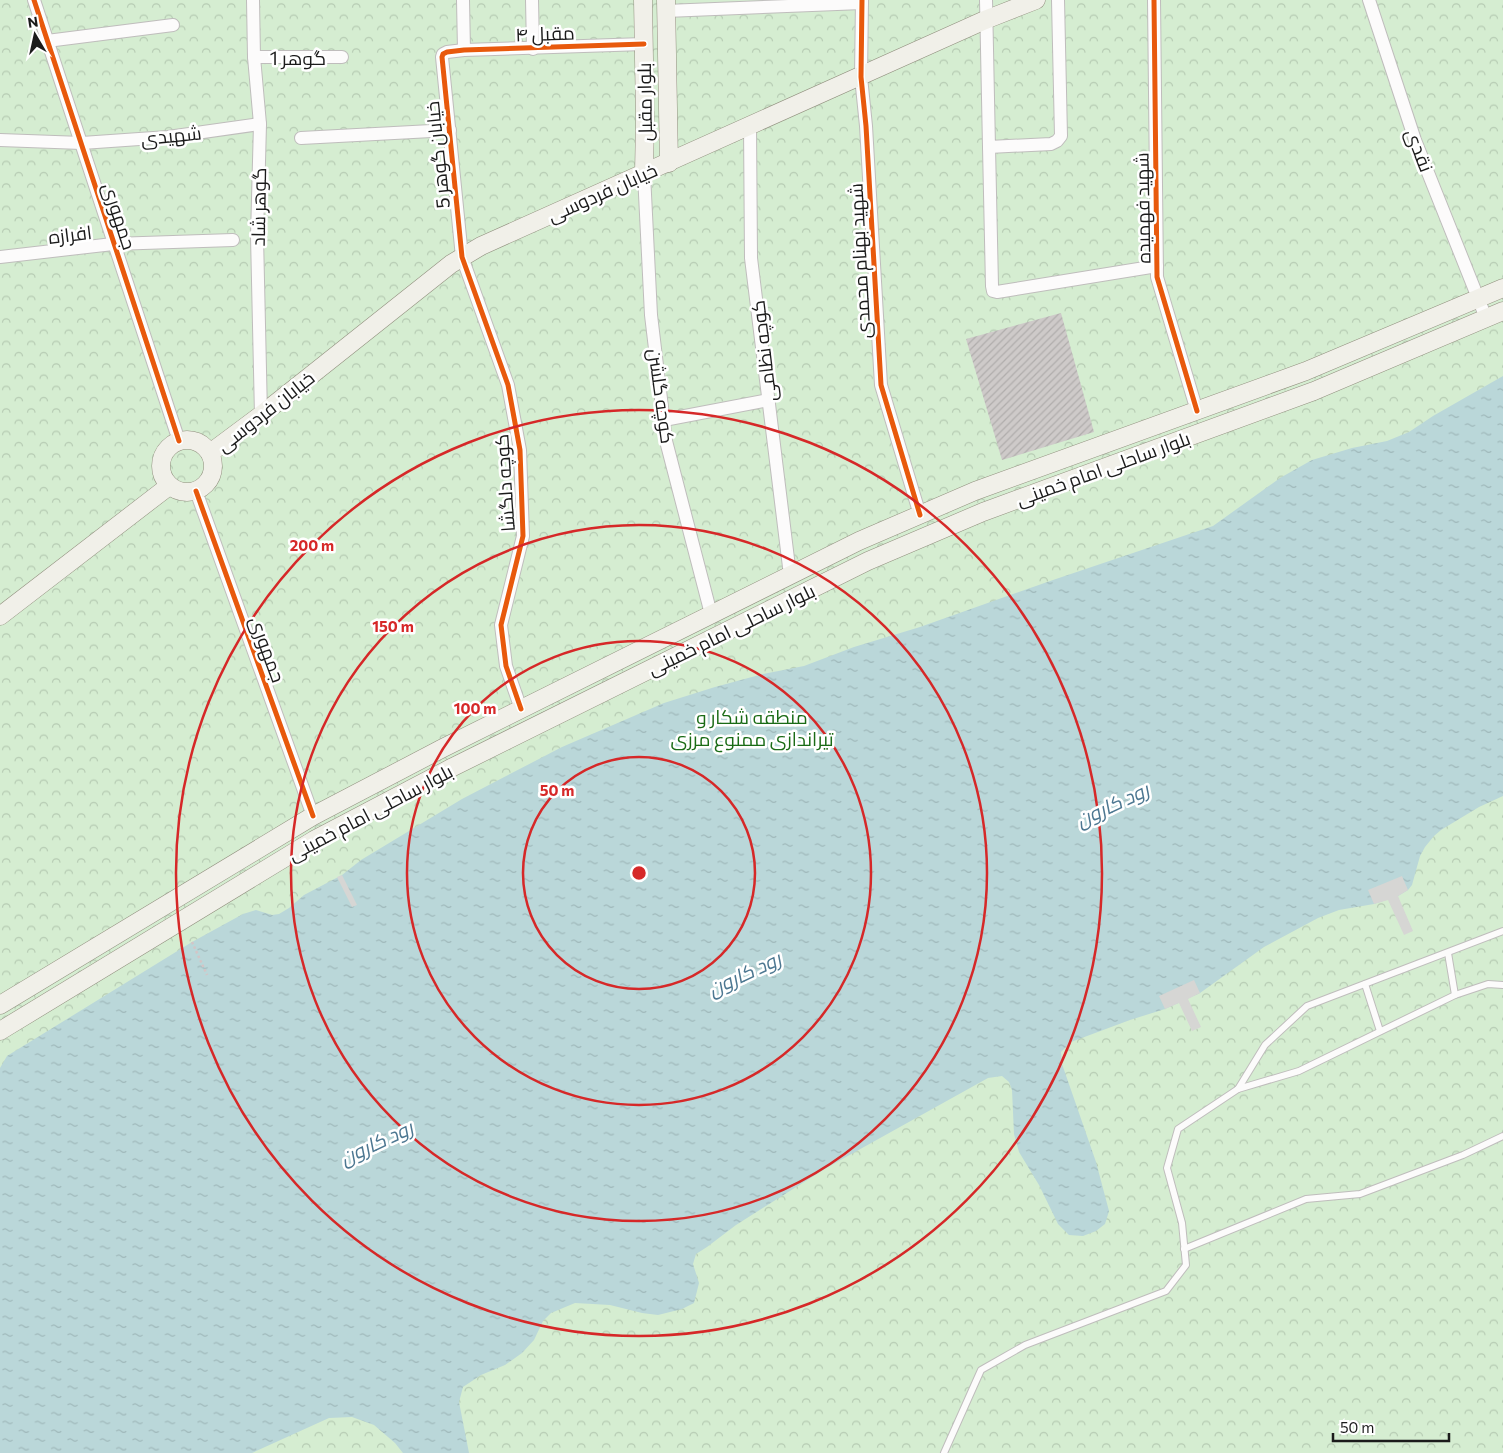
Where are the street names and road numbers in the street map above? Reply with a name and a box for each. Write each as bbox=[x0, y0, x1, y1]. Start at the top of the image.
street label: مقبل ۴ bbox=[515, 20, 575, 47]
street label: گوهر 1 bbox=[270, 46, 326, 70]
street label: بلوار مقبل bbox=[632, 62, 657, 142]
street label: خیابان گوهر 5 bbox=[420, 100, 455, 210]
street label: شهیدی bbox=[139, 120, 203, 151]
street label: نقدی bbox=[1400, 125, 1439, 175]
street label: شهید فهمیده bbox=[1130, 152, 1155, 264]
street label: خیابان فردوسی bbox=[543, 157, 661, 227]
street label: گوهر شاد bbox=[246, 167, 271, 247]
street label: جمهوری bbox=[97, 180, 142, 253]
street label: شهید بهنام محمدی bbox=[843, 183, 878, 339]
street label: افرازه bbox=[47, 220, 93, 249]
street label: کوچه نظامی bbox=[745, 299, 783, 403]
street label: کوچه گلشن bbox=[642, 347, 680, 445]
street label: خیابان فردوسی bbox=[211, 366, 319, 457]
street label: بلوار ساحلی امام خمینی bbox=[1013, 426, 1194, 513]
street label: کوچه دلگشا bbox=[489, 433, 521, 533]
street label: بلوار ساحلی امام خمینی bbox=[643, 578, 820, 682]
street label: جمهوری bbox=[244, 613, 291, 686]
street label: بلوار ساحلی امام خمینی bbox=[284, 759, 458, 868]

